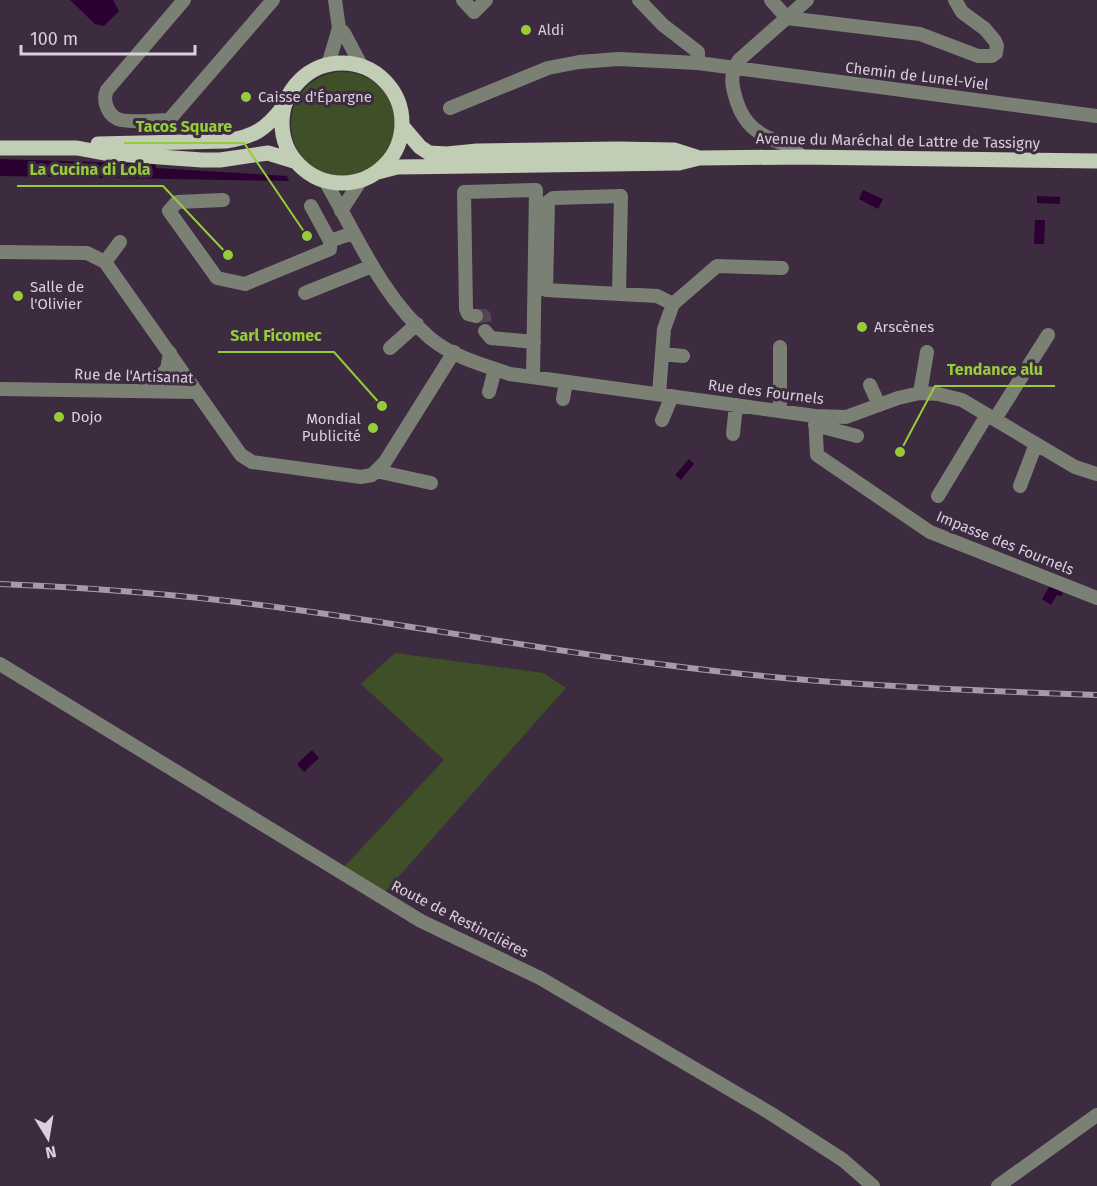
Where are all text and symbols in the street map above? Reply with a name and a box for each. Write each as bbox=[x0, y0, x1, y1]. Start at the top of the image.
scale bar bbox=[21, 18, 195, 56]
place label: Aldi bbox=[538, 21, 564, 39]
marker: Aldi bbox=[519, 23, 533, 37]
text: 100 m bbox=[30, 28, 78, 50]
street label: Chemin de Lunel-Viel bbox=[844, 58, 990, 94]
place label: Caisse d'Épargne bbox=[258, 88, 372, 106]
marker: Caisse d'Épargne bbox=[239, 90, 253, 104]
callout: Tacos Square bbox=[124, 109, 244, 143]
text: Tacos Square bbox=[136, 117, 232, 136]
street label: Avenue du Maréchal de Lattre de Tassigny bbox=[756, 130, 1041, 152]
callout: La Cucina di Lola bbox=[17, 152, 163, 186]
text: La Cucina di Lola bbox=[29, 160, 151, 179]
place label: Salle de l'Olivier bbox=[30, 278, 84, 313]
marker: Salle de l'Olivier bbox=[11, 289, 25, 303]
callout: Sarl Ficomec bbox=[218, 318, 334, 352]
place label: Arscènes bbox=[874, 318, 934, 336]
marker: Arscènes bbox=[855, 320, 869, 334]
text: Sarl Ficomec bbox=[230, 326, 322, 345]
callout: Tendance alu bbox=[935, 352, 1055, 386]
text: Tendance alu bbox=[947, 360, 1043, 379]
street label: Rue de l'Artisanat bbox=[74, 365, 195, 387]
street label: Rue des Fournels bbox=[707, 376, 825, 408]
place label: Dojo bbox=[71, 408, 102, 426]
marker: Dojo bbox=[52, 410, 66, 424]
place label: Mondial Publicité bbox=[302, 410, 362, 445]
marker: Mondial Publicité bbox=[366, 421, 380, 435]
street label: Impasse des Fournels bbox=[934, 507, 1076, 579]
street label: Route de Restinclières bbox=[388, 877, 532, 961]
north arrow bbox=[18, 1108, 78, 1168]
text: N bbox=[44, 1142, 58, 1163]

